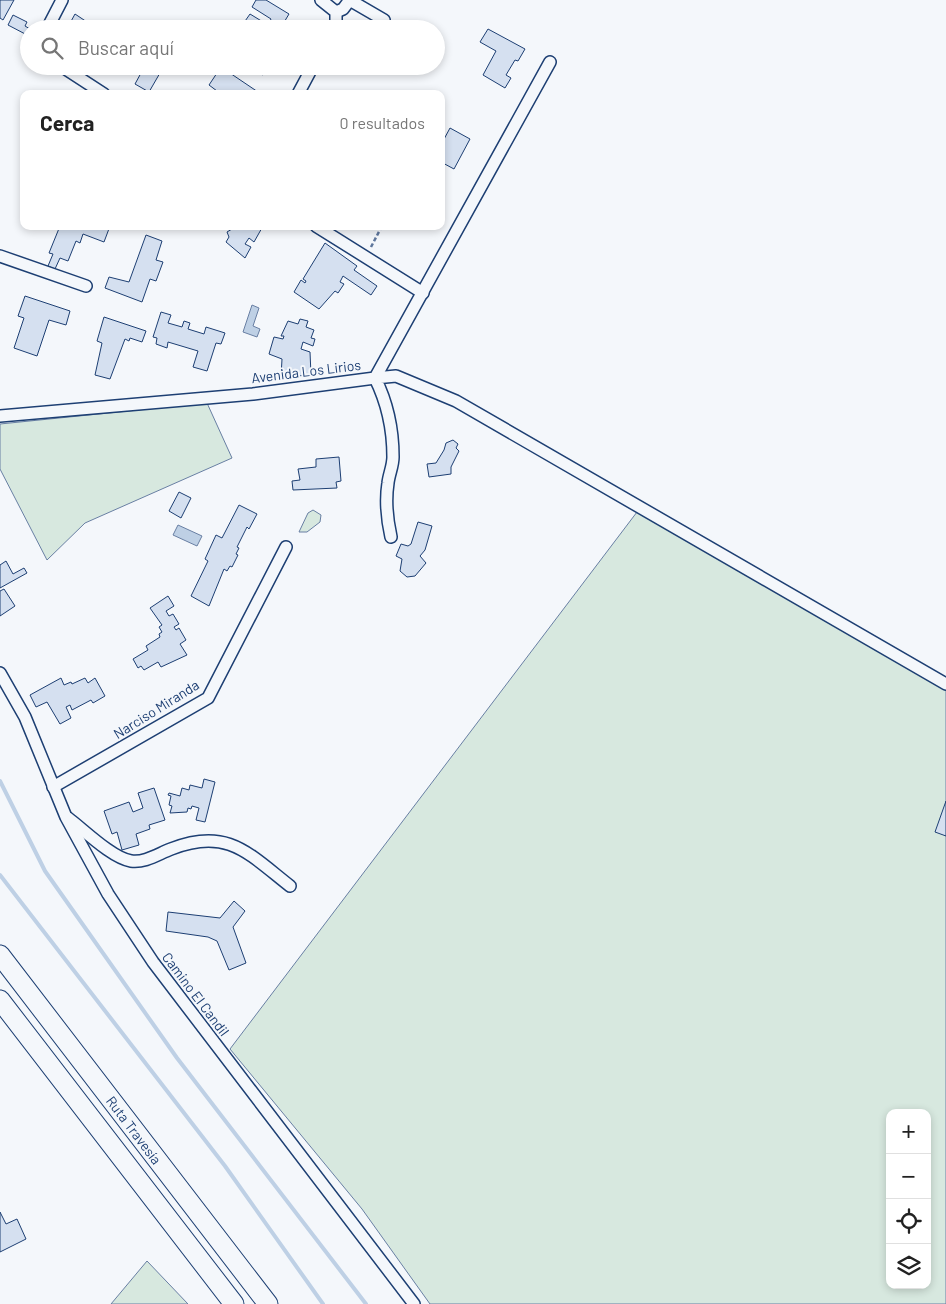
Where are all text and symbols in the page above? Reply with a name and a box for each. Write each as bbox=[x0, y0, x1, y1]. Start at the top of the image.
search box bbox=[20, 20, 445, 75]
icon: search bbox=[38, 34, 66, 62]
text: Buscar aquí bbox=[78, 36, 174, 59]
text: Cerca bbox=[40, 110, 94, 135]
text: 0 resultados bbox=[340, 113, 425, 132]
street label: Avenida Los Lirios bbox=[250, 356, 362, 386]
street label: Narciso Miranda bbox=[110, 676, 202, 742]
street label: Camino El Candil bbox=[159, 949, 233, 1039]
street label: Ruta Travesía bbox=[103, 1093, 165, 1167]
map controls bbox=[886, 1109, 931, 1289]
button: + bbox=[886, 1109, 931, 1154]
button: − bbox=[886, 1154, 931, 1199]
button: locate bbox=[886, 1199, 931, 1244]
button: layers bbox=[886, 1244, 931, 1289]

